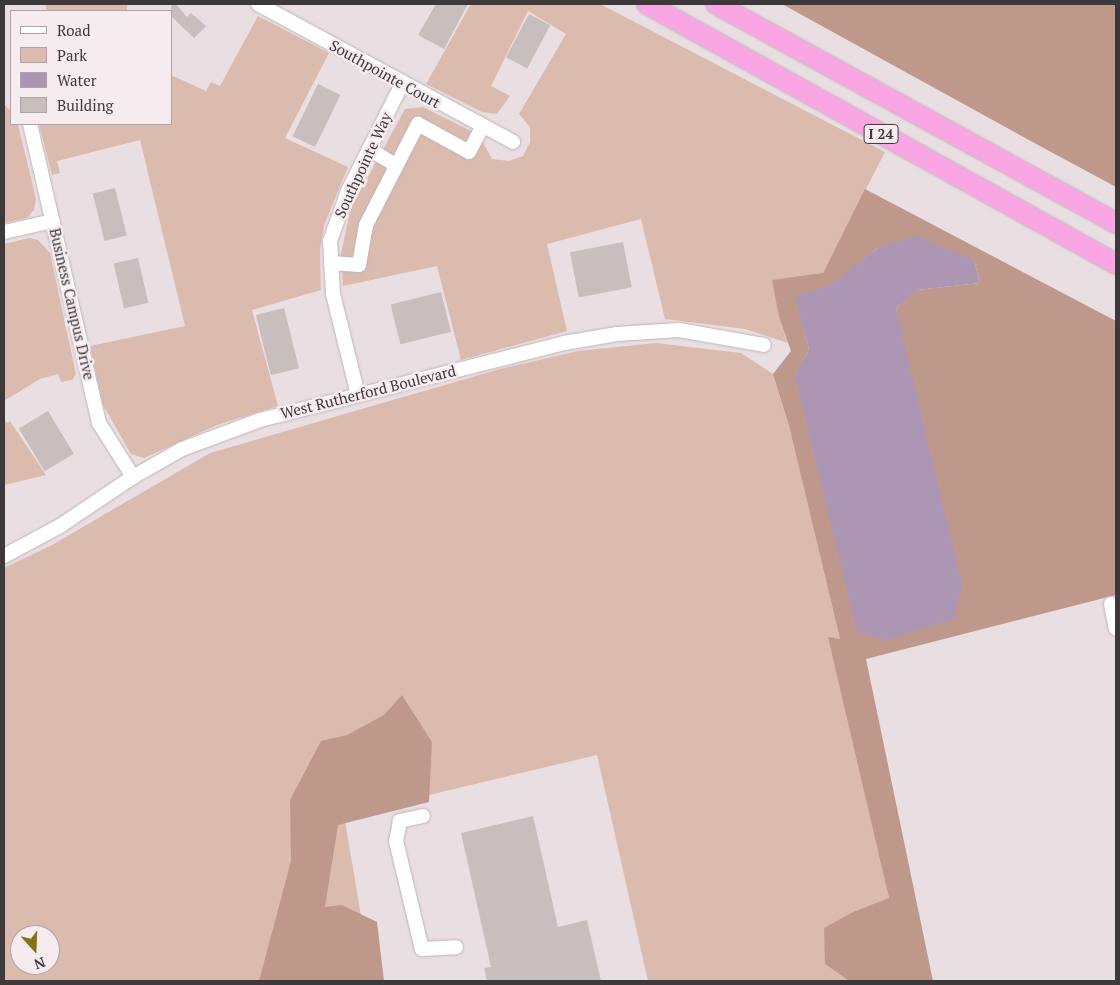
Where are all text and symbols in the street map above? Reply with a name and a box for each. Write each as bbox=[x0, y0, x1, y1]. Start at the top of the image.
legend bbox=[10, 10, 172, 125]
text: Road bbox=[57, 20, 90, 40]
street label: Southpointe Court bbox=[326, 36, 444, 112]
text: Park bbox=[57, 45, 87, 65]
text: Water bbox=[57, 70, 96, 90]
text: Building bbox=[57, 95, 114, 115]
street label: Southpointe Way bbox=[331, 109, 395, 221]
road number: I 24 bbox=[864, 122, 898, 146]
street label: Business Campus Drive bbox=[46, 226, 98, 382]
street label: West Rutherford Boulevard bbox=[278, 361, 458, 423]
north arrow bbox=[10, 925, 60, 975]
text: N bbox=[32, 953, 48, 974]

